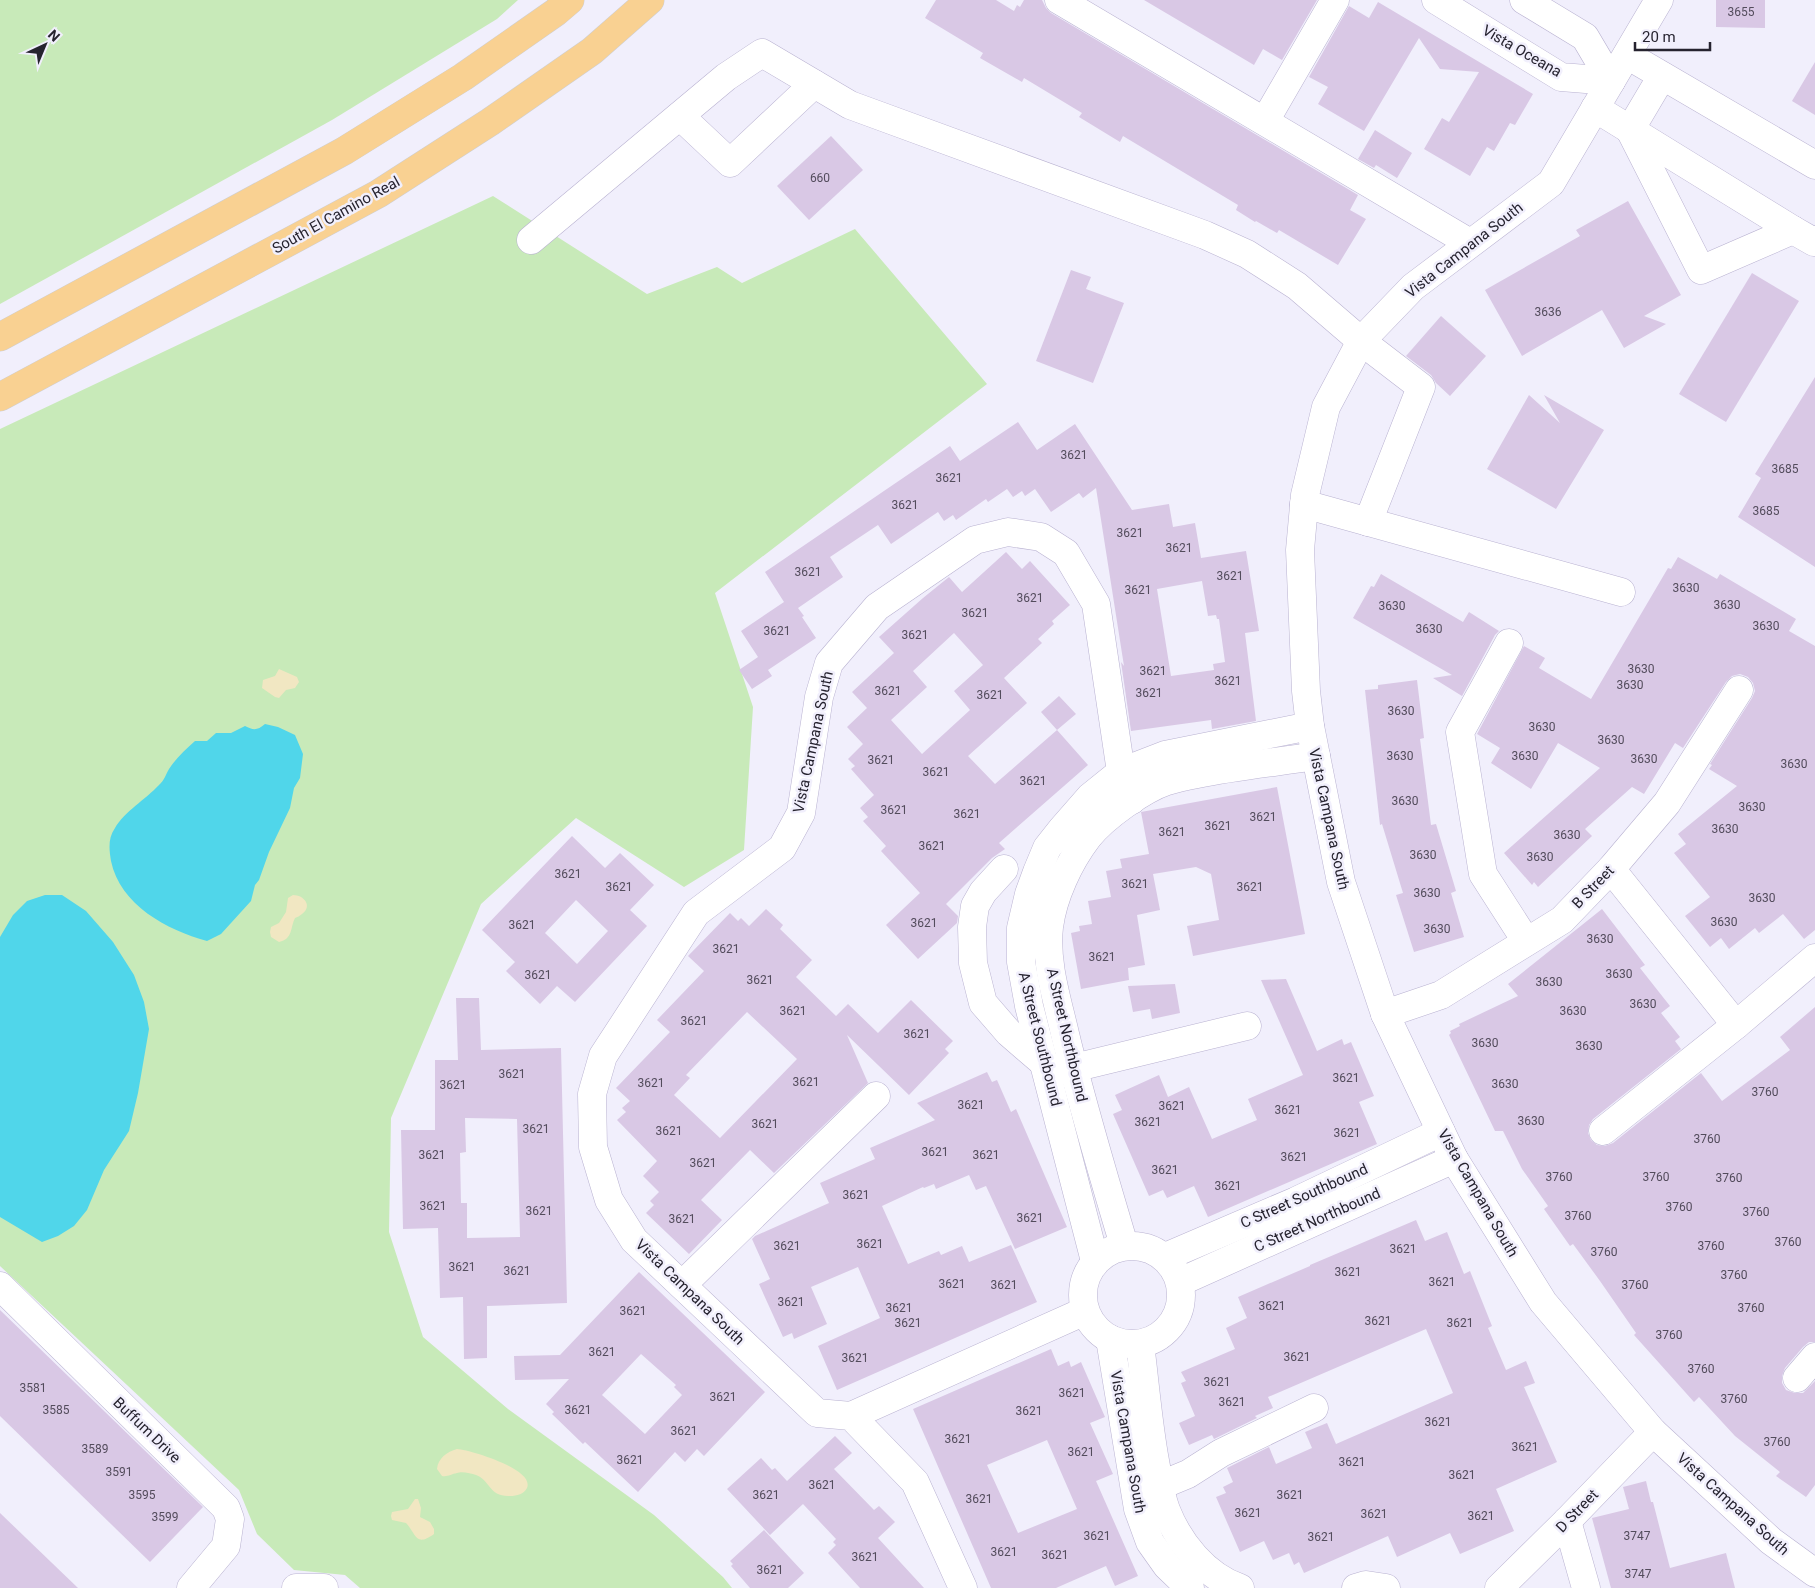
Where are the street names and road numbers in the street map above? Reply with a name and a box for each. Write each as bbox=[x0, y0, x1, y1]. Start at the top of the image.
street label: Vista Oceana bbox=[1479, 21, 1565, 81]
street label: South El Camino Real bbox=[269, 173, 403, 257]
street label: Vista Campana South bbox=[1402, 198, 1526, 302]
street label: Vista Campana South bbox=[789, 669, 837, 815]
street label: Vista Campana South bbox=[1305, 746, 1353, 892]
street label: B Street bbox=[1568, 862, 1618, 912]
street label: A Street Northbound bbox=[1043, 966, 1091, 1104]
street label: A Street Southbound bbox=[1015, 970, 1065, 1108]
street label: Vista Campana South bbox=[1434, 1126, 1522, 1260]
street label: C Street Southbound bbox=[1237, 1160, 1371, 1232]
street label: C Street Northbound bbox=[1251, 1184, 1383, 1256]
street label: Vista Campana South bbox=[632, 1235, 748, 1349]
street label: Vista Campana South bbox=[1107, 1369, 1149, 1515]
street label: Buffum Drive bbox=[109, 1393, 185, 1467]
street label: Vista Campana South bbox=[1673, 1449, 1793, 1559]
street label: D Street bbox=[1552, 1486, 1602, 1536]

